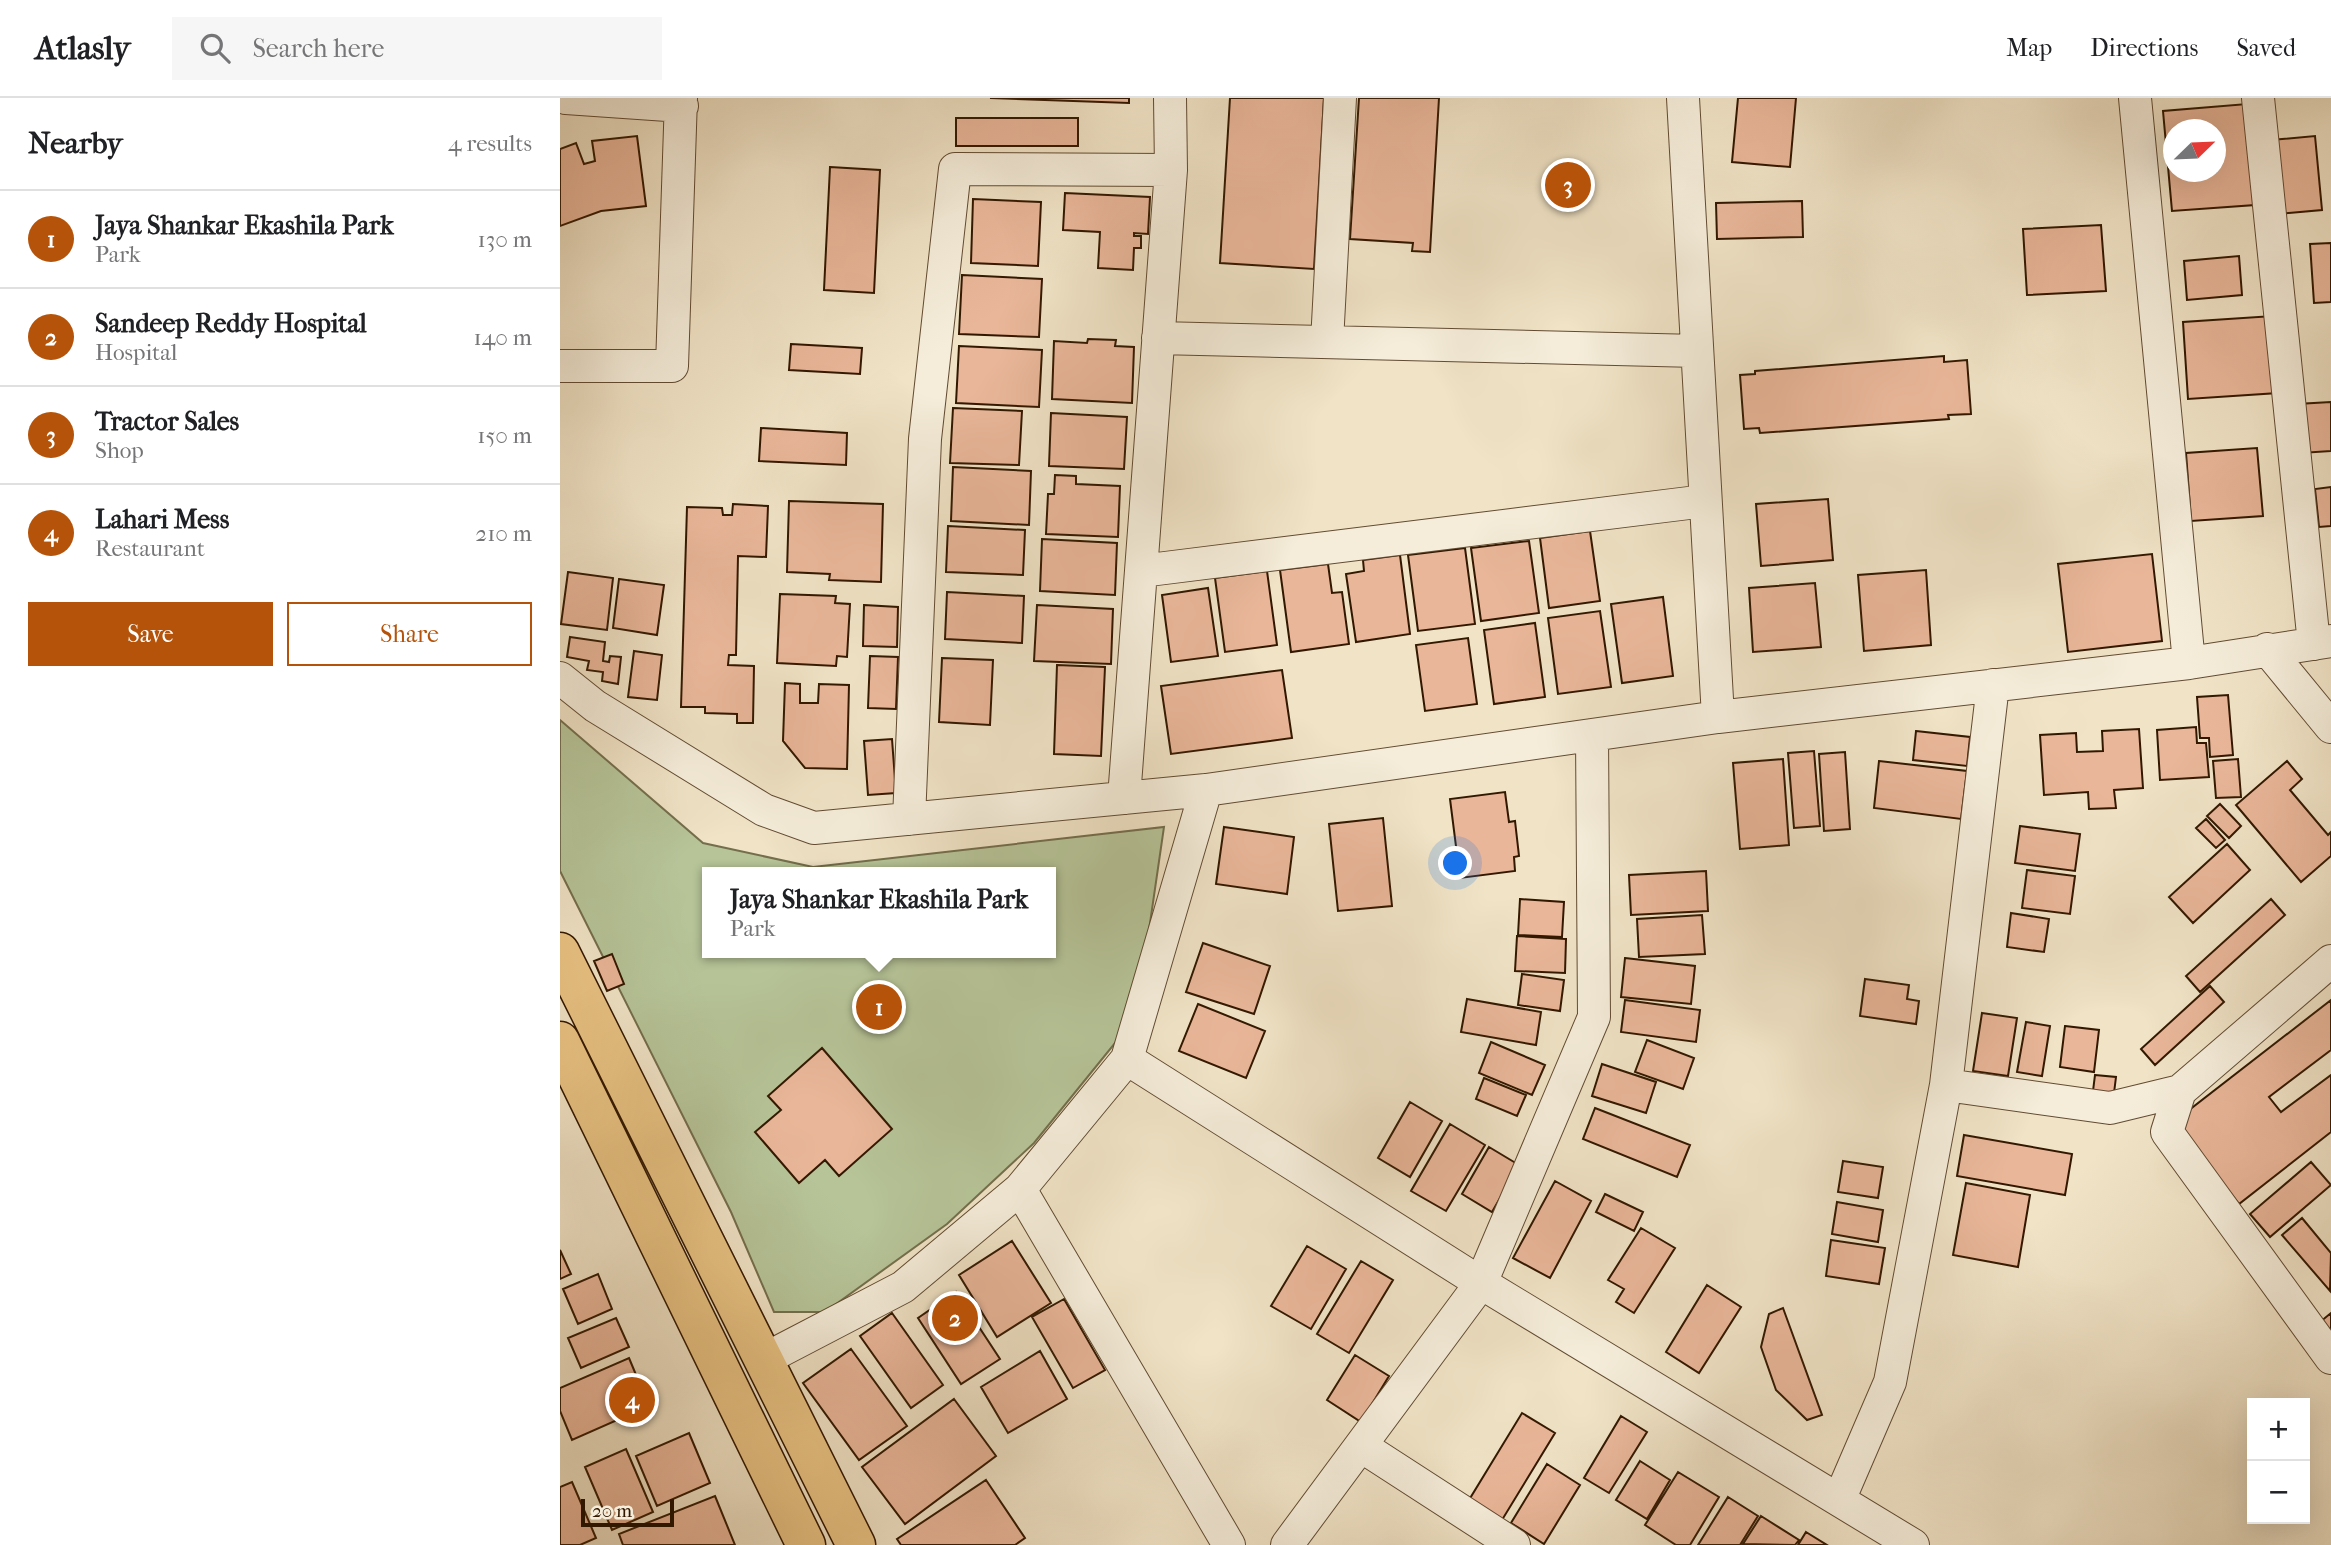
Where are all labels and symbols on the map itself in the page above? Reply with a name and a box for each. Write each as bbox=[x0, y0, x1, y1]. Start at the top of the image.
north arrow bbox=[2163, 119, 2226, 182]
pin: 3 bbox=[1545, 159, 1591, 211]
your location bbox=[1438, 846, 1472, 880]
pin: 1 bbox=[856, 981, 902, 1033]
pin: 2 bbox=[932, 1292, 978, 1344]
pin: 4 bbox=[609, 1374, 655, 1426]
scale bar bbox=[581, 1496, 674, 1528]

